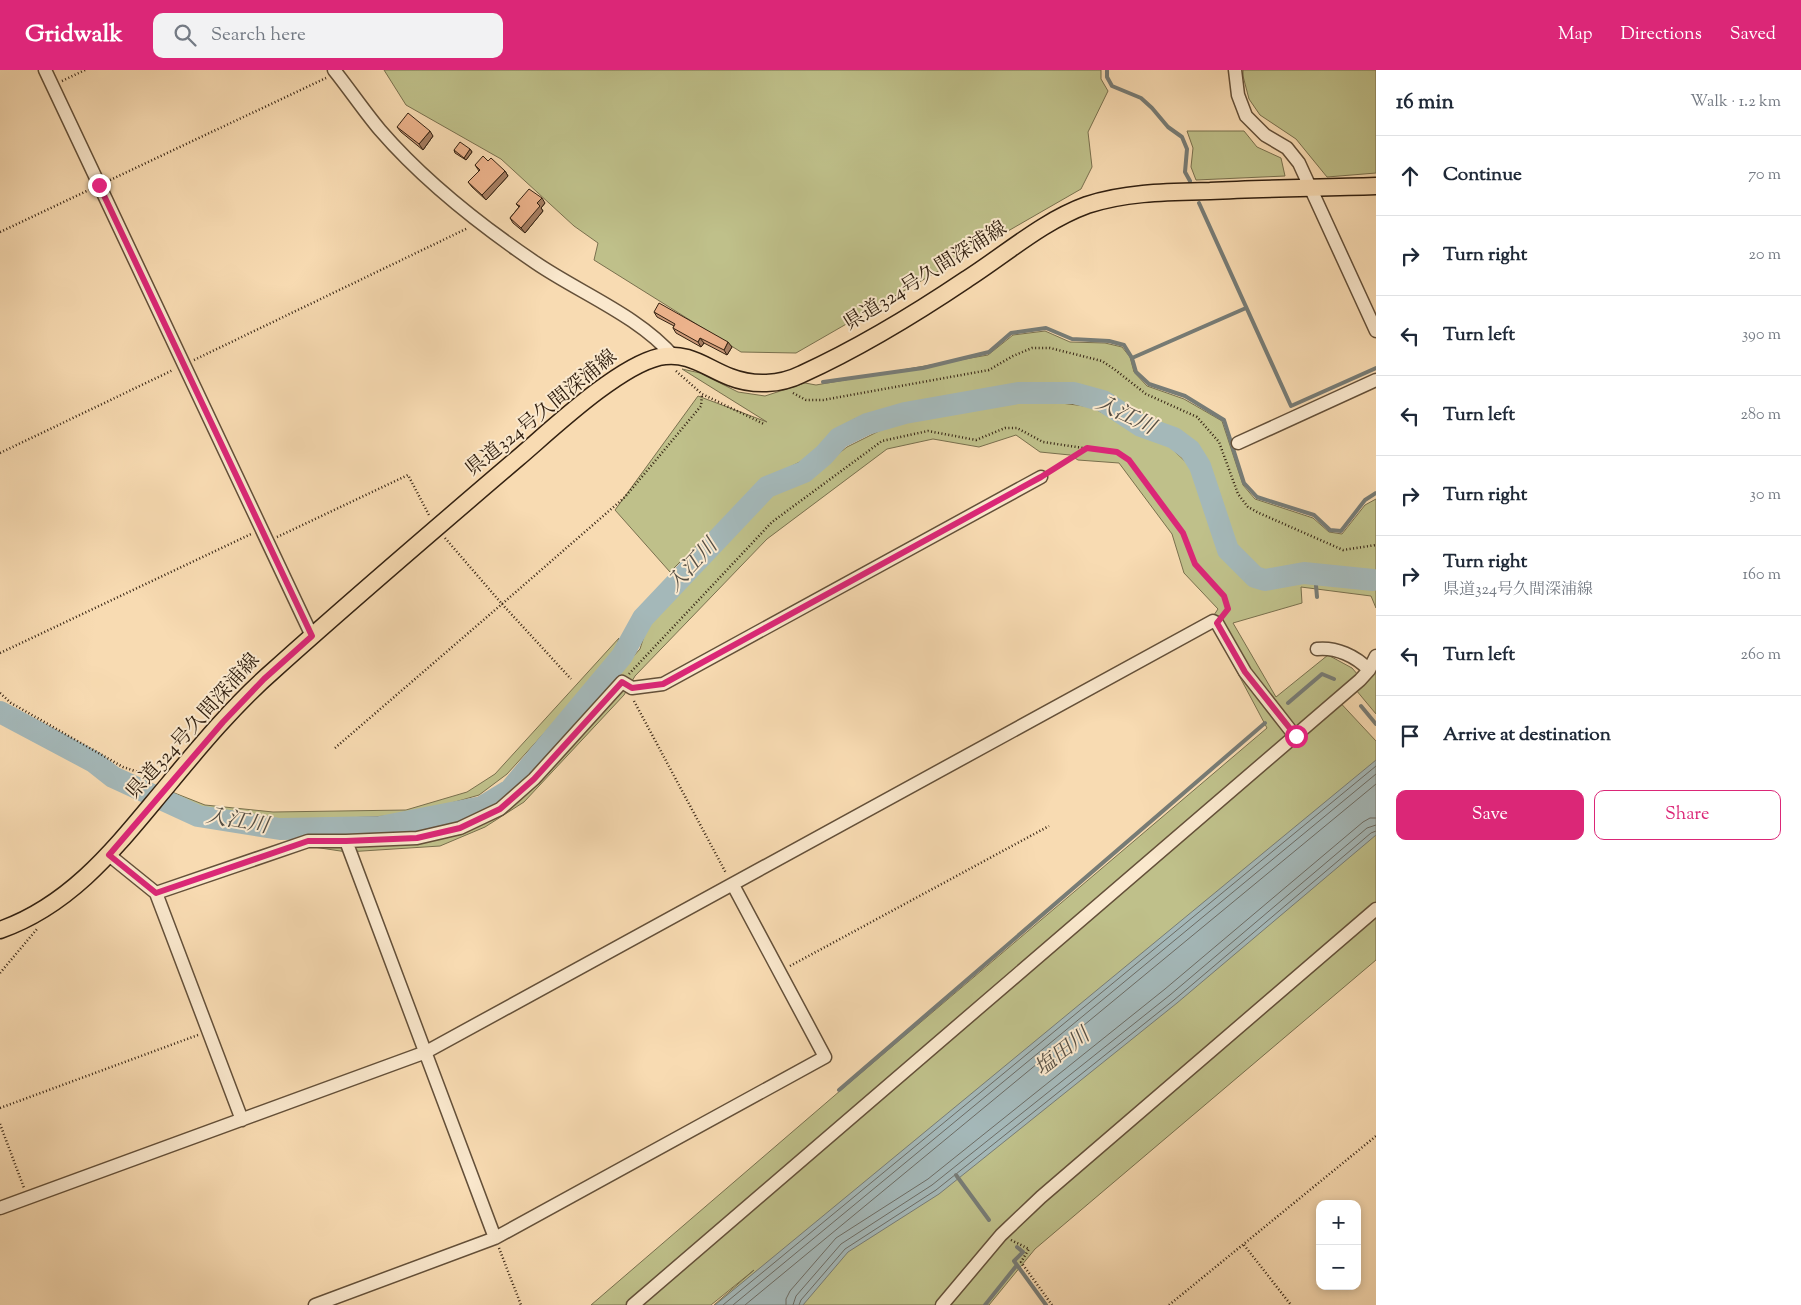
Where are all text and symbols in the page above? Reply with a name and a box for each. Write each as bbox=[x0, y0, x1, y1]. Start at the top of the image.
search box bbox=[153, 13, 503, 58]
text: Gridwalk bbox=[25, 18, 123, 52]
icon: search bbox=[171, 21, 199, 49]
text: Search here bbox=[211, 22, 306, 49]
text: Map bbox=[1558, 22, 1593, 48]
text: Directions bbox=[1621, 22, 1702, 48]
text: Saved bbox=[1730, 22, 1776, 48]
text: 16 min bbox=[1396, 88, 1454, 118]
text: Walk · 1.2 km bbox=[1690, 91, 1781, 114]
icon: ahead bbox=[1396, 162, 1424, 190]
text: Continue bbox=[1443, 162, 1522, 189]
text: 70 m bbox=[1748, 164, 1781, 187]
route end bbox=[88, 174, 111, 197]
street label: 県道324号久間深浦線 bbox=[839, 215, 1013, 339]
icon: right bbox=[1396, 242, 1424, 270]
text: Turn right bbox=[1443, 242, 1527, 269]
text: 20 m bbox=[1748, 244, 1781, 267]
icon: left bbox=[1396, 322, 1424, 350]
text: Turn left bbox=[1443, 322, 1515, 349]
text: 390 m bbox=[1742, 324, 1781, 347]
street label: 県道324号久間深浦線 bbox=[460, 344, 624, 484]
water label: 入江川 bbox=[1090, 389, 1162, 444]
icon: left bbox=[1396, 402, 1424, 430]
text: Turn left bbox=[1443, 402, 1515, 429]
text: 280 m bbox=[1740, 404, 1781, 427]
icon: right bbox=[1396, 482, 1424, 510]
text: Turn right bbox=[1443, 482, 1527, 509]
text: 30 m bbox=[1750, 484, 1781, 507]
water label: 入江川 bbox=[661, 531, 727, 599]
text: Turn right bbox=[1443, 549, 1527, 576]
icon: right bbox=[1396, 562, 1424, 590]
text: 160 m bbox=[1743, 564, 1781, 587]
text: 県道324号久間深浦線 bbox=[1443, 579, 1593, 602]
icon: left bbox=[1396, 642, 1424, 670]
text: Turn left bbox=[1443, 642, 1515, 669]
text: 260 m bbox=[1740, 644, 1781, 667]
street label: 県道324号久間深浦線 bbox=[120, 648, 268, 806]
icon: arrive bbox=[1396, 722, 1424, 750]
text: Arrive at destination bbox=[1443, 722, 1611, 749]
route start bbox=[1285, 725, 1308, 748]
button: Save bbox=[1396, 790, 1584, 840]
button: Share bbox=[1594, 790, 1781, 840]
water label: 入江川 bbox=[203, 802, 273, 843]
water label: 塩田川 bbox=[1029, 1021, 1099, 1084]
map controls bbox=[1316, 1200, 1361, 1290]
button: + bbox=[1316, 1200, 1361, 1245]
button: − bbox=[1316, 1245, 1361, 1290]

